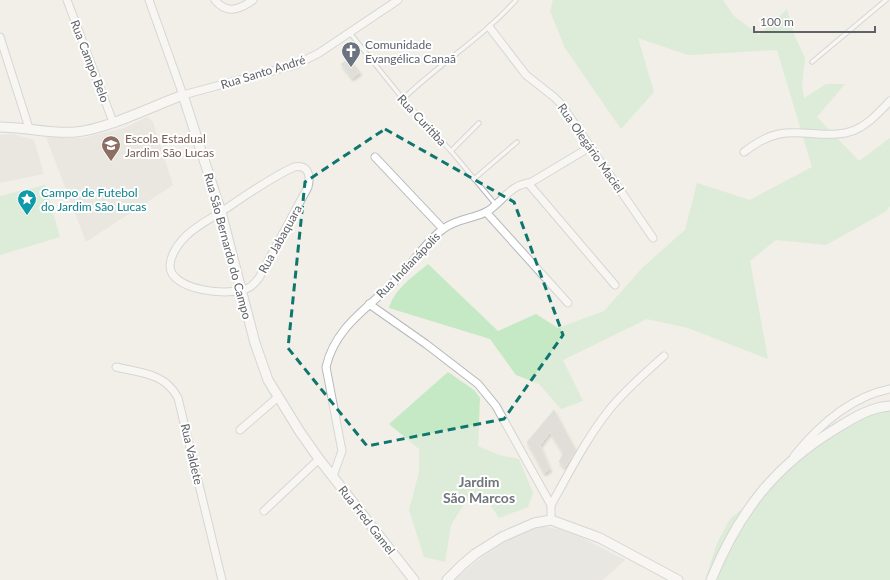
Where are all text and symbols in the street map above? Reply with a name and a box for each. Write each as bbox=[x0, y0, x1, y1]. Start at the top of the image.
scale bar bbox=[754, 8, 875, 34]
text: 100 m bbox=[760, 14, 794, 29]
street label: Rua Campo Belo bbox=[67, 18, 113, 105]
place label: Comunidade Evangélica Canaã bbox=[365, 37, 456, 66]
church icon: Comunidade Evangélica Canaã bbox=[340, 40, 362, 68]
street label: Rua Santo André bbox=[219, 52, 307, 92]
street label: Rua Curitiba bbox=[394, 91, 450, 149]
street label: Rua Olegário Maciel bbox=[555, 100, 627, 196]
place label: Escola Estadual Jardim São Lucas bbox=[125, 131, 214, 160]
school or university icon: Escola Estadual Jardim São Lucas bbox=[100, 134, 122, 162]
street label: Rua São Bernardo do Campo bbox=[201, 171, 255, 321]
place label: Campo de Futebol do Jardim São Lucas bbox=[41, 185, 146, 214]
place icon: Campo de Futebol do Jardim São Lucas bbox=[16, 188, 38, 216]
street label: Rua Jabaquara bbox=[255, 202, 305, 276]
street label: Rua Indianápolis bbox=[373, 229, 443, 301]
street label: Rua Valdete bbox=[178, 422, 206, 486]
district label: Jardim São Marcos bbox=[443, 473, 515, 506]
street label: Rua Fred Gamel bbox=[335, 483, 399, 557]

